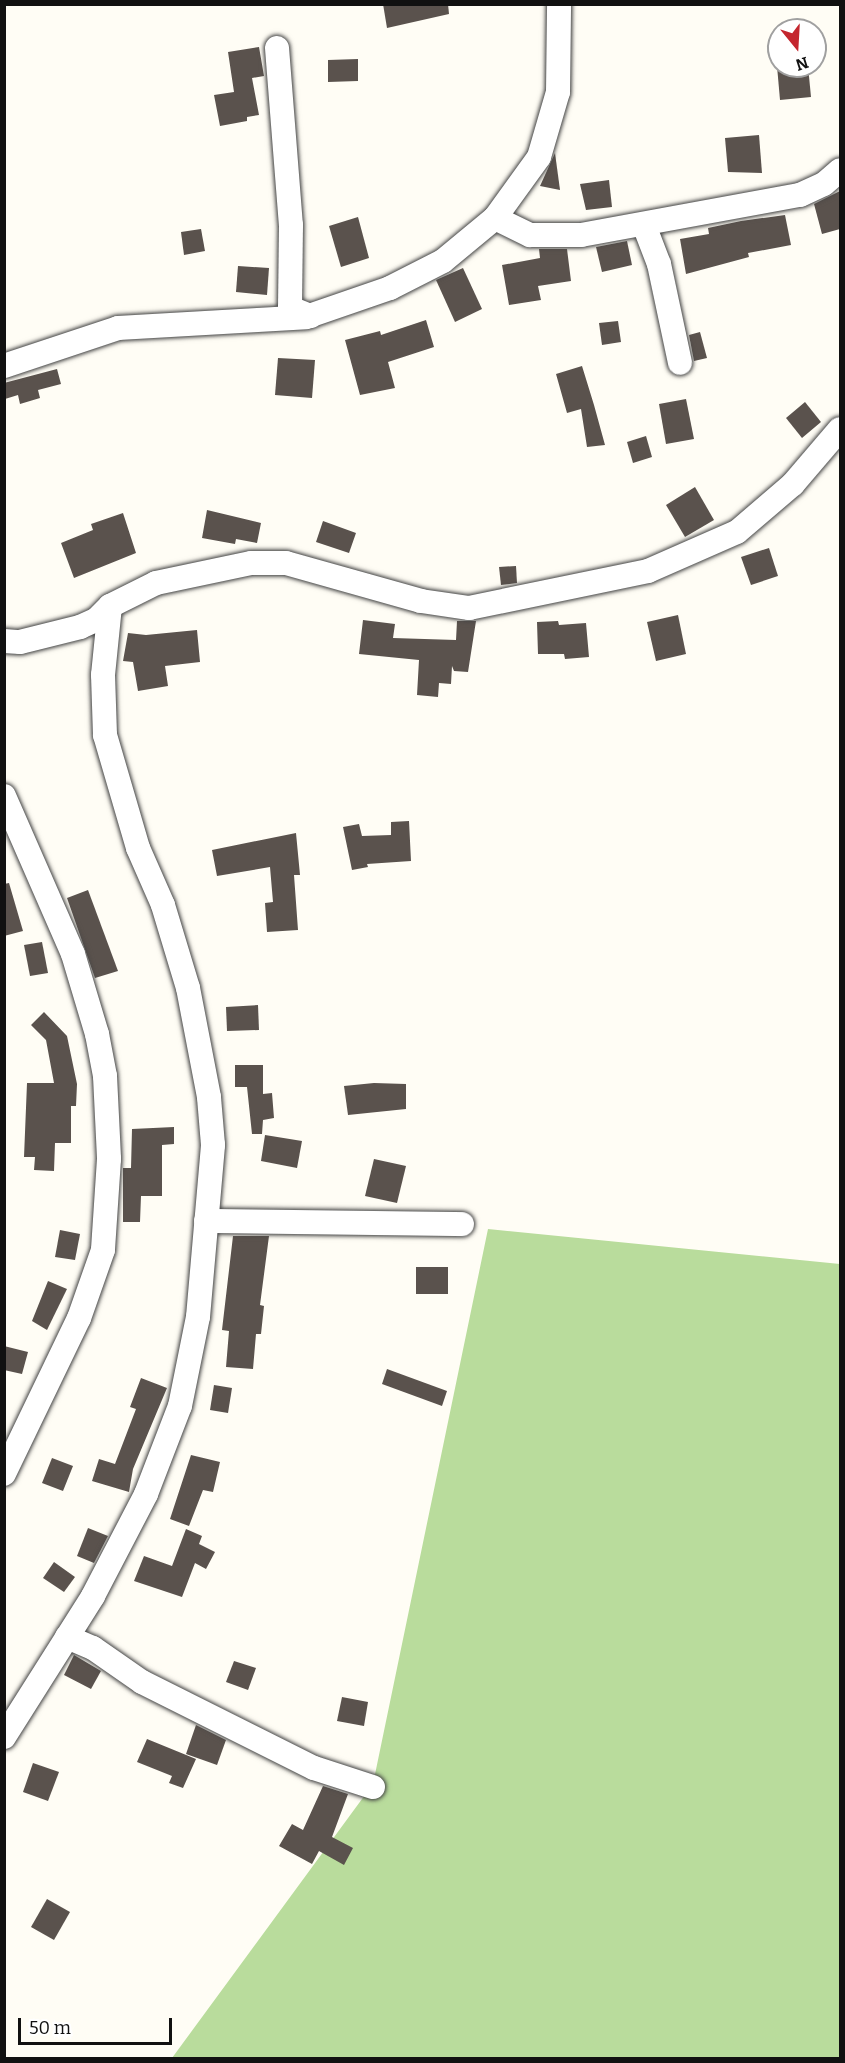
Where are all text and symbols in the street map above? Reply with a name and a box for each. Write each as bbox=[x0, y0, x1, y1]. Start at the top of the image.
north arrow bbox=[767, 18, 827, 78]
text: N bbox=[793, 53, 811, 75]
scale bar bbox=[21, 2006, 176, 2044]
text: 50 m bbox=[29, 2017, 71, 2039]

